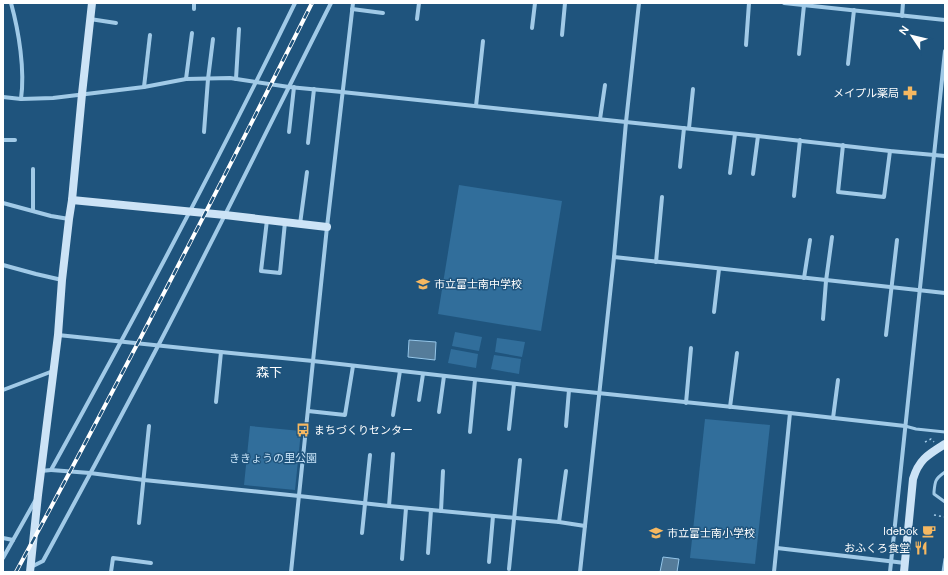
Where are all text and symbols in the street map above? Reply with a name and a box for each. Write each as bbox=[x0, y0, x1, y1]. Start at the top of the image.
north arrow bbox=[892, 16, 932, 56]
text: N bbox=[896, 23, 912, 38]
pharmacy icon: メイプル薬局 bbox=[902, 85, 918, 101]
place label: メイプル薬局 bbox=[833, 86, 899, 100]
school or university icon: 市立富士南中学校 bbox=[415, 276, 431, 292]
place label: 市立富士南中学校 bbox=[434, 277, 522, 291]
district label: 森下 bbox=[256, 364, 282, 381]
bus stop icon: まちづくりセンター bbox=[295, 422, 311, 438]
place label: まちづくりセンター bbox=[314, 423, 413, 437]
park label: ききょうの里公園 bbox=[229, 451, 317, 465]
cafe icon: Idebok bbox=[921, 523, 937, 539]
place label: Idebok bbox=[883, 524, 918, 538]
school or university icon: 市立富士南小学校 bbox=[648, 525, 664, 541]
place label: 市立富士南小学校 bbox=[667, 526, 755, 540]
restaurant icon: おふくろ食堂 bbox=[913, 540, 929, 556]
place label: おふくろ食堂 bbox=[844, 541, 910, 555]

